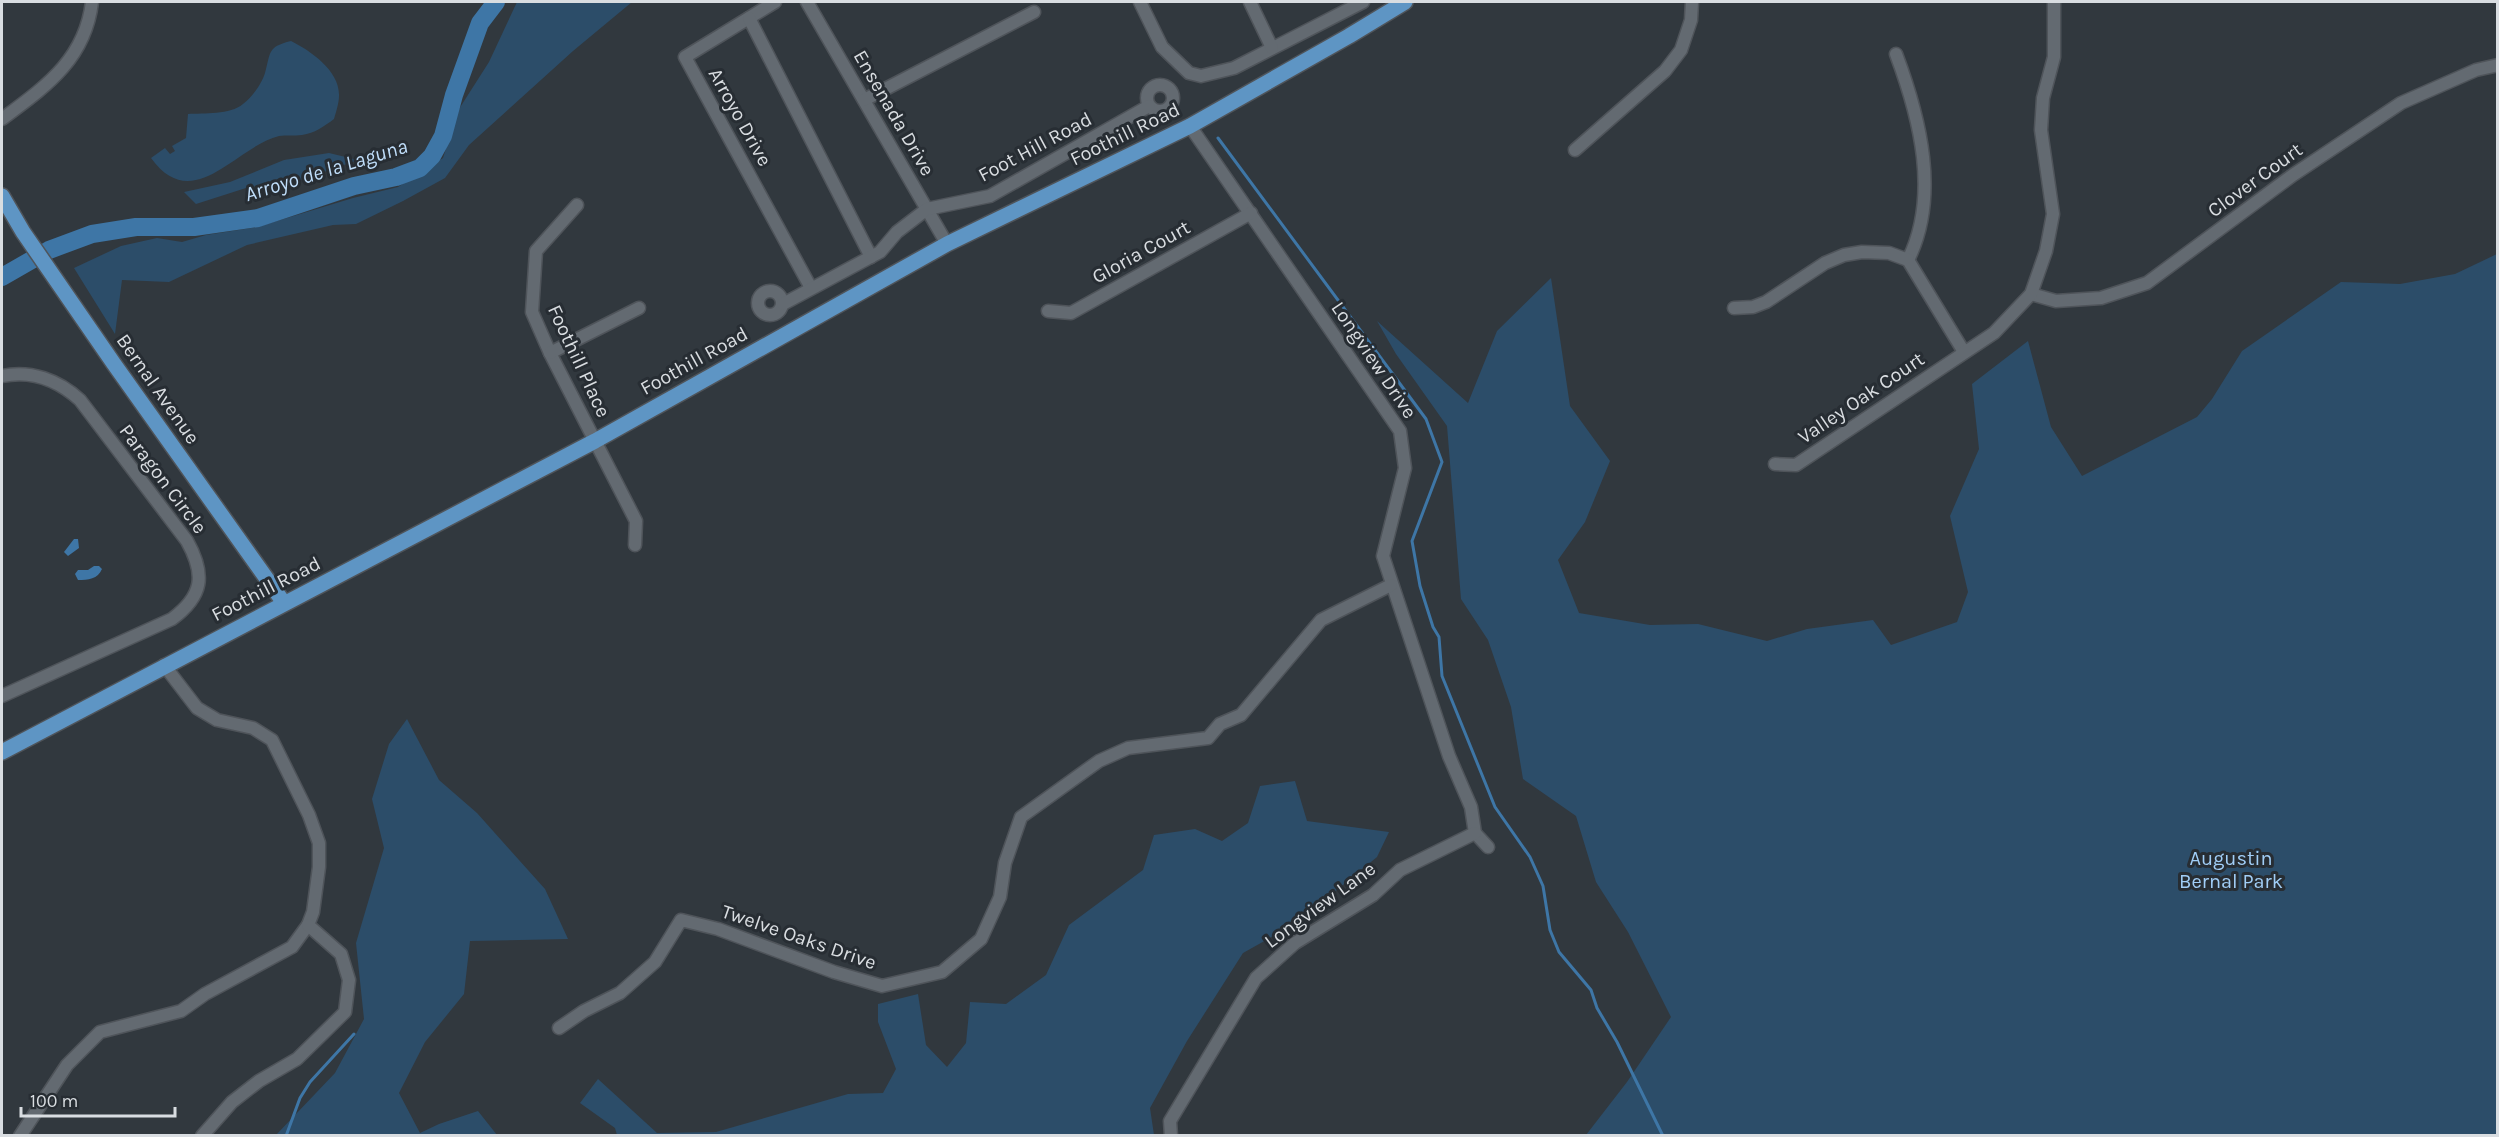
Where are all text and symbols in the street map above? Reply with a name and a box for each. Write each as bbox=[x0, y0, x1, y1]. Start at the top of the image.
street label: Ensenada Drive bbox=[849, 46, 939, 180]
street label: Arroyo Drive bbox=[704, 64, 776, 170]
street label: Foothill Road bbox=[1066, 98, 1184, 170]
street label: Foot Hill Road bbox=[974, 107, 1096, 187]
water label: Arroyo de la Laguna bbox=[242, 134, 410, 206]
street label: Clover Court bbox=[2203, 138, 2307, 222]
street label: Gloria Court bbox=[1088, 215, 1194, 288]
street label: Longview Drive bbox=[1326, 297, 1422, 423]
street label: Foothill Place bbox=[543, 301, 615, 421]
street label: Foothill Road bbox=[636, 322, 752, 400]
street label: Bernal Avenue bbox=[112, 329, 204, 449]
street label: Valley Oak Court bbox=[1794, 347, 1929, 449]
street label: Paragon Circle bbox=[114, 420, 212, 538]
street label: Foothill Road bbox=[208, 552, 324, 626]
park label: Augustin Bernal Park bbox=[2179, 847, 2283, 893]
street label: Longview Lane bbox=[1260, 857, 1380, 953]
street label: Twelve Oaks Drive bbox=[719, 900, 879, 974]
scale bar bbox=[21, 1080, 176, 1118]
text: 100 m bbox=[30, 1090, 78, 1112]

